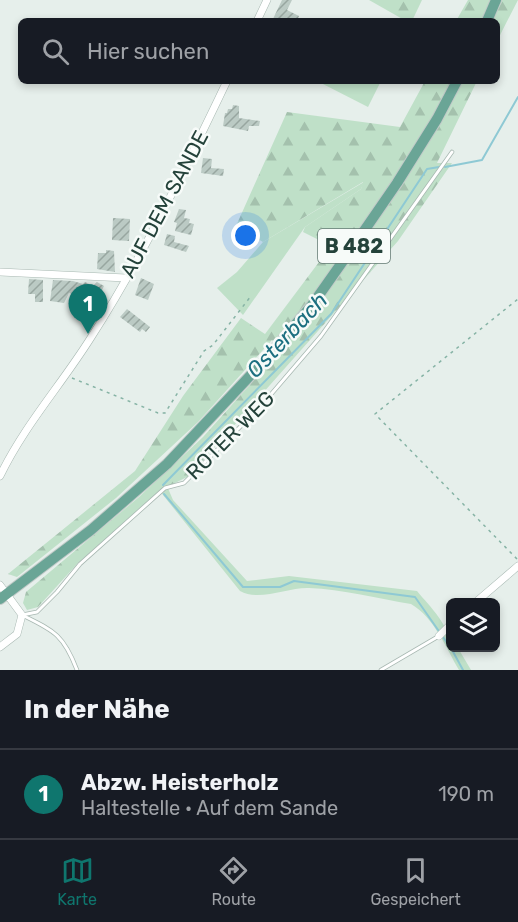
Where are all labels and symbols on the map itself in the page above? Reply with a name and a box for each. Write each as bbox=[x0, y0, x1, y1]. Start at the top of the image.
street label: AUF DEM SANDE bbox=[115, 126, 213, 282]
your location bbox=[231, 221, 260, 250]
road number: B 482 bbox=[318, 229, 390, 263]
pin: 1 bbox=[68, 284, 107, 334]
water label: Osterbach bbox=[241, 287, 333, 383]
street label: ROTER WEG bbox=[181, 386, 279, 484]

